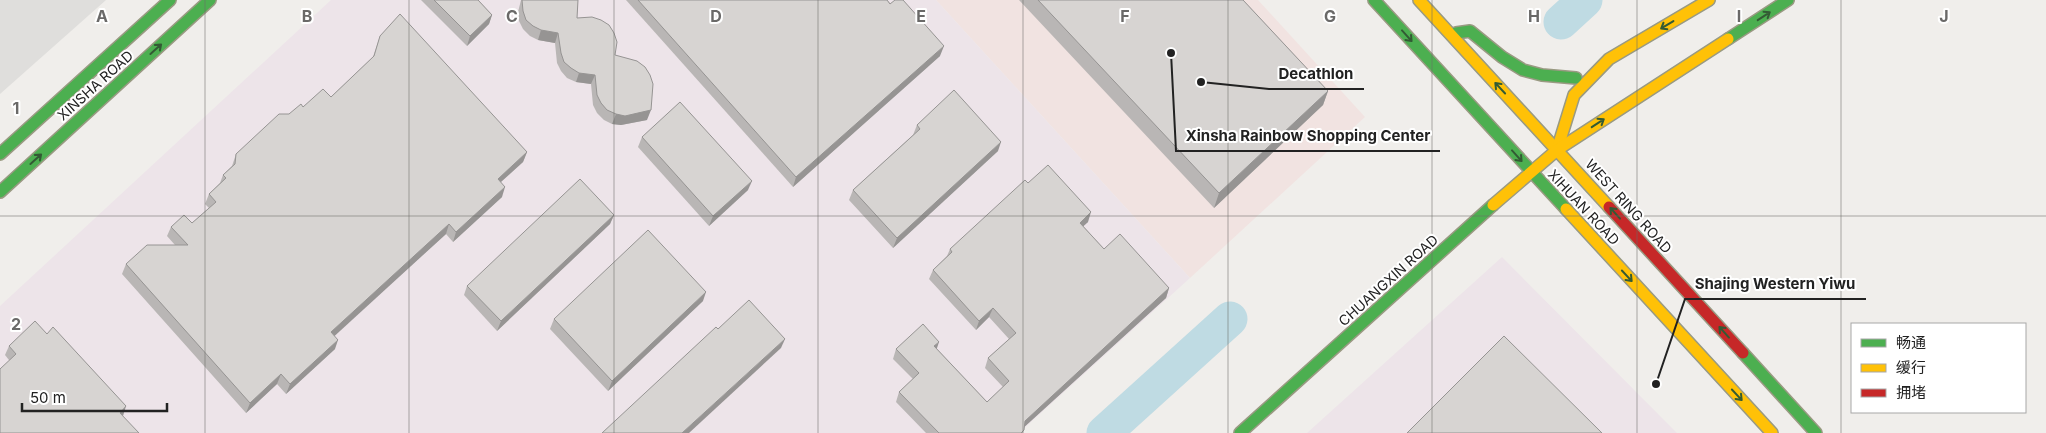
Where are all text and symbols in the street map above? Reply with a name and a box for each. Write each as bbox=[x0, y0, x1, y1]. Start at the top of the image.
text: A bbox=[96, 6, 108, 26]
text: B bbox=[302, 6, 312, 26]
text: C bbox=[506, 6, 518, 26]
text: D bbox=[710, 6, 722, 26]
text: E bbox=[916, 6, 926, 26]
text: F bbox=[1120, 6, 1130, 26]
text: G bbox=[1324, 6, 1336, 26]
text: H bbox=[1528, 6, 1540, 26]
text: I bbox=[1737, 6, 1741, 26]
text: J bbox=[1939, 6, 1949, 26]
one-way arrow bbox=[1756, 11, 1770, 21]
one-way arrow bbox=[1660, 20, 1674, 30]
one-way arrow bbox=[1401, 30, 1413, 43]
one-way arrow bbox=[149, 43, 162, 55]
street label: XINSHA ROAD bbox=[54, 47, 136, 123]
callout: Decathlon bbox=[1269, 59, 1364, 89]
text: Decathlon bbox=[1279, 64, 1353, 83]
one-way arrow bbox=[1495, 82, 1506, 95]
text: 1 bbox=[13, 98, 19, 118]
one-way arrow bbox=[1591, 118, 1605, 129]
callout: Xinsha Rainbow Shopping Center bbox=[1176, 121, 1440, 151]
text: Xinsha Rainbow Shopping Center bbox=[1186, 126, 1430, 145]
one-way arrow bbox=[1511, 150, 1523, 163]
one-way arrow bbox=[30, 153, 42, 165]
street label: WEST RING ROAD bbox=[1582, 155, 1676, 257]
street label: XIHUAN ROAD bbox=[1545, 166, 1623, 248]
one-way arrow bbox=[1609, 206, 1620, 219]
street label: CHUANGXIN ROAD bbox=[1335, 231, 1441, 329]
one-way arrow bbox=[1621, 269, 1633, 282]
callout: Shajing Western Yiwu bbox=[1685, 269, 1866, 299]
text: Shajing Western Yiwu bbox=[1695, 274, 1855, 293]
text: 2 bbox=[11, 314, 21, 334]
legend bbox=[1851, 323, 2026, 413]
one-way arrow bbox=[1718, 326, 1730, 339]
text: 畅通 bbox=[1896, 333, 1926, 352]
text: 缓行 bbox=[1896, 358, 1926, 377]
scale bar bbox=[22, 380, 168, 412]
text: 拥堵 bbox=[1896, 383, 1926, 402]
text: 50 m bbox=[30, 388, 66, 407]
one-way arrow bbox=[1731, 389, 1743, 402]

